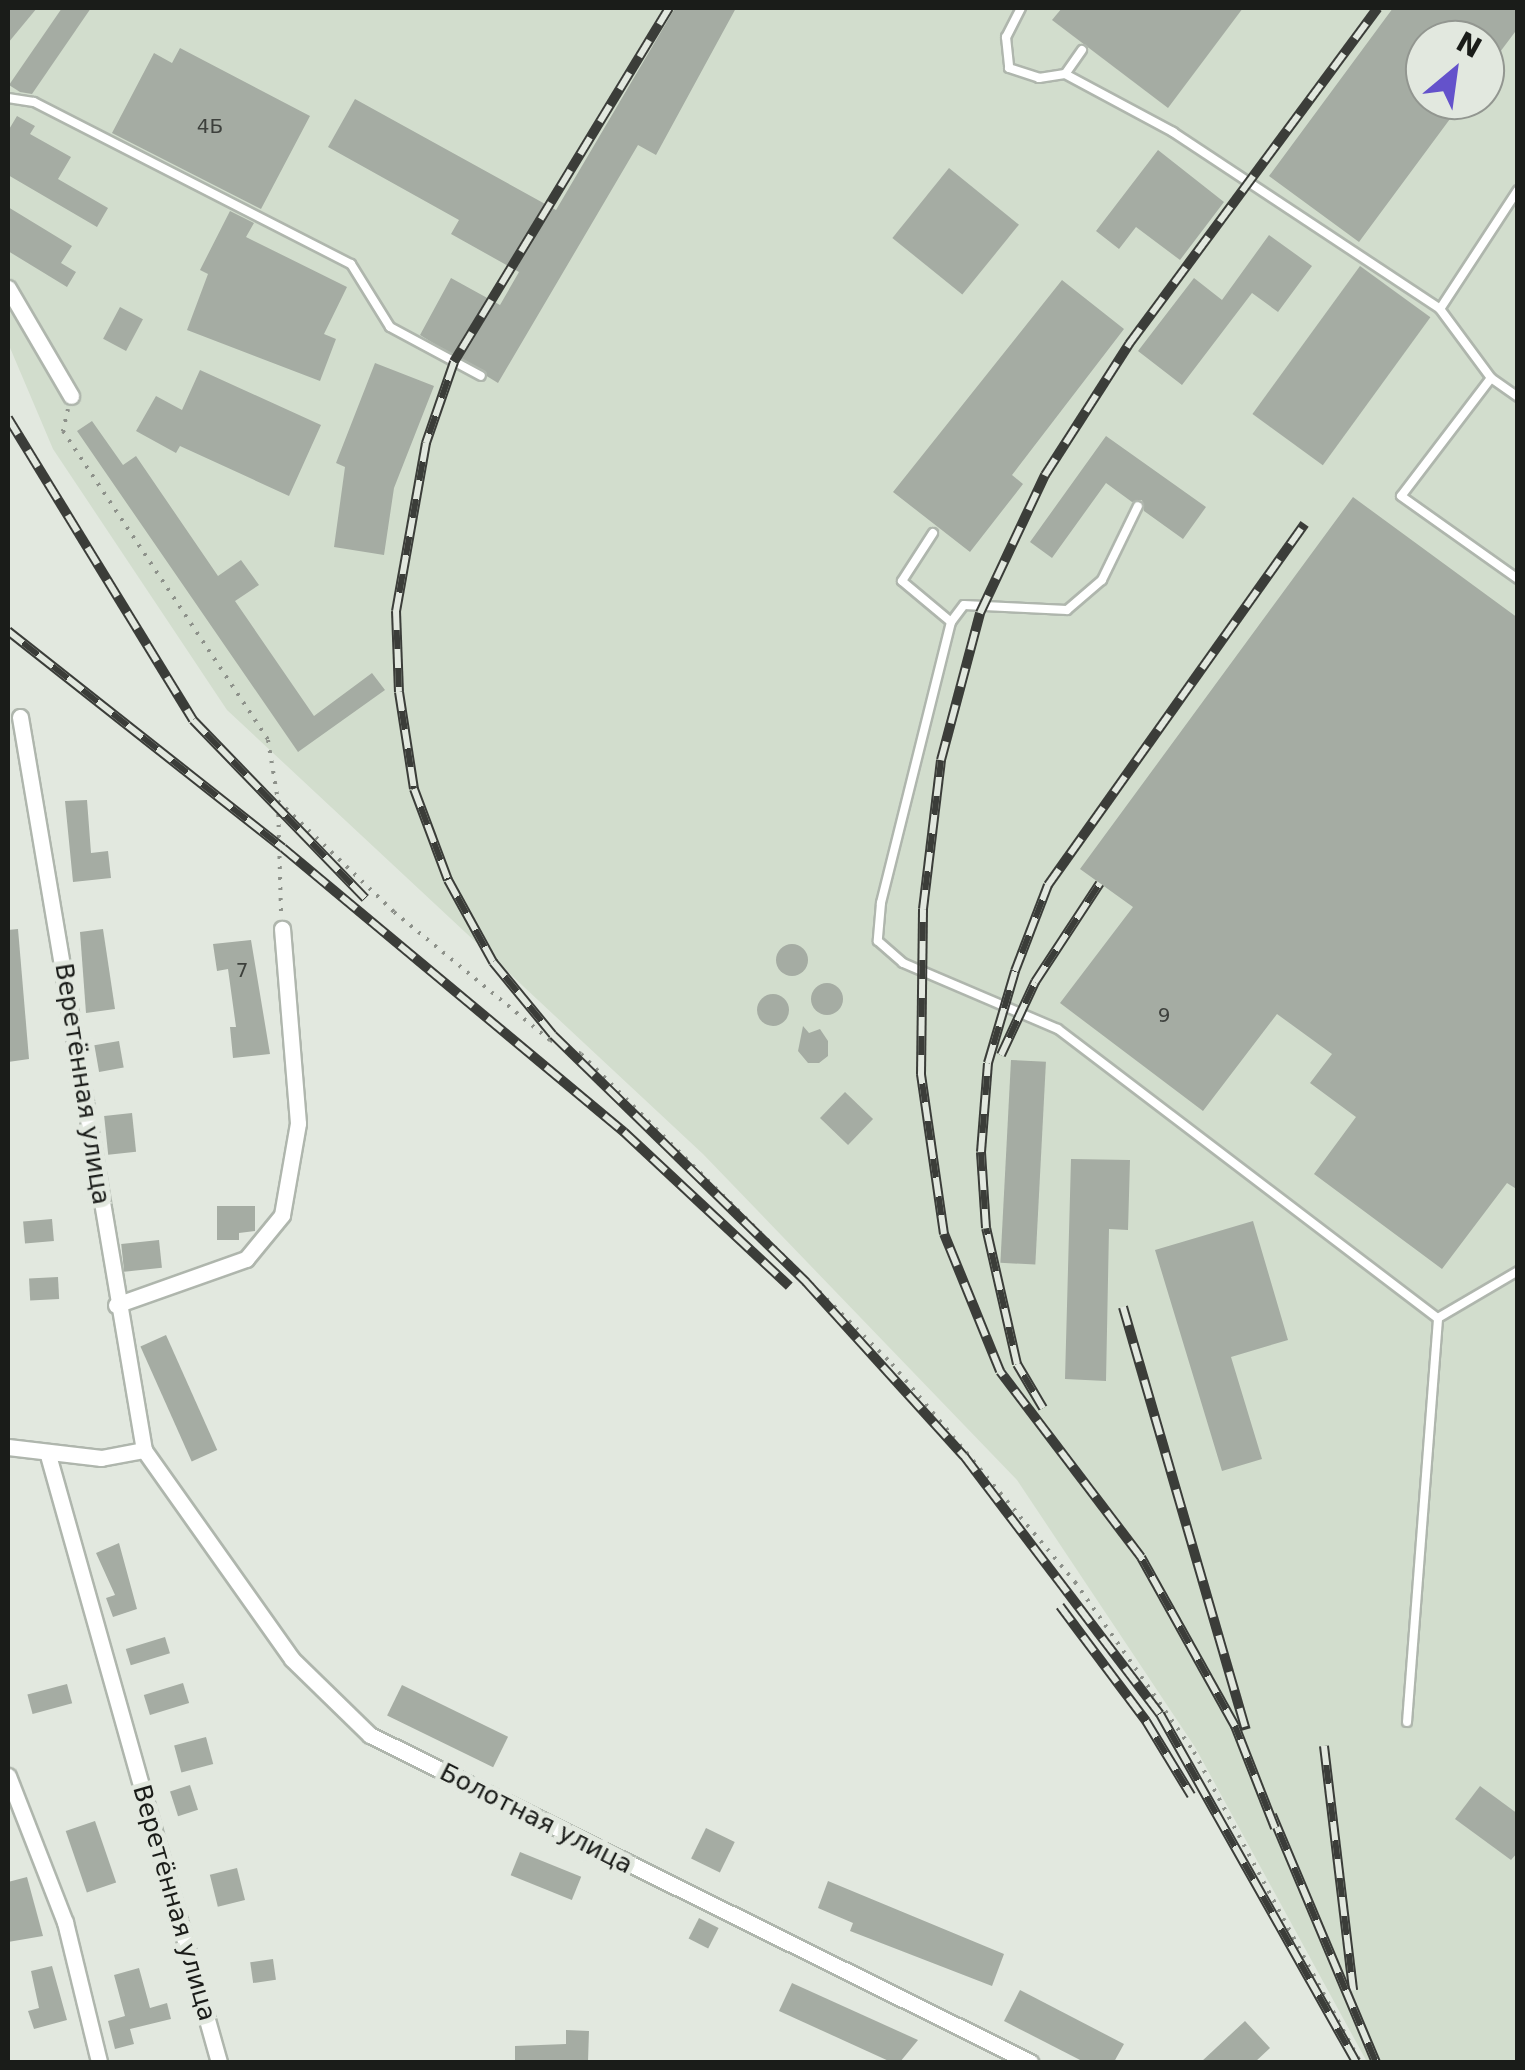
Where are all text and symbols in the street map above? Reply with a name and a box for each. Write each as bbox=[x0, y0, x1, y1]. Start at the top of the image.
north arrow bbox=[1405, 20, 1505, 120]
text: N bbox=[1451, 25, 1487, 65]
house number: 4Б bbox=[197, 114, 223, 138]
house number: 7 bbox=[236, 958, 248, 982]
street label: Веретённая улица bbox=[48, 961, 116, 1207]
house number: 9 bbox=[1158, 1003, 1170, 1027]
street label: Болотная улица bbox=[435, 1757, 637, 1881]
street label: Веретённая улица bbox=[126, 1782, 222, 2024]

